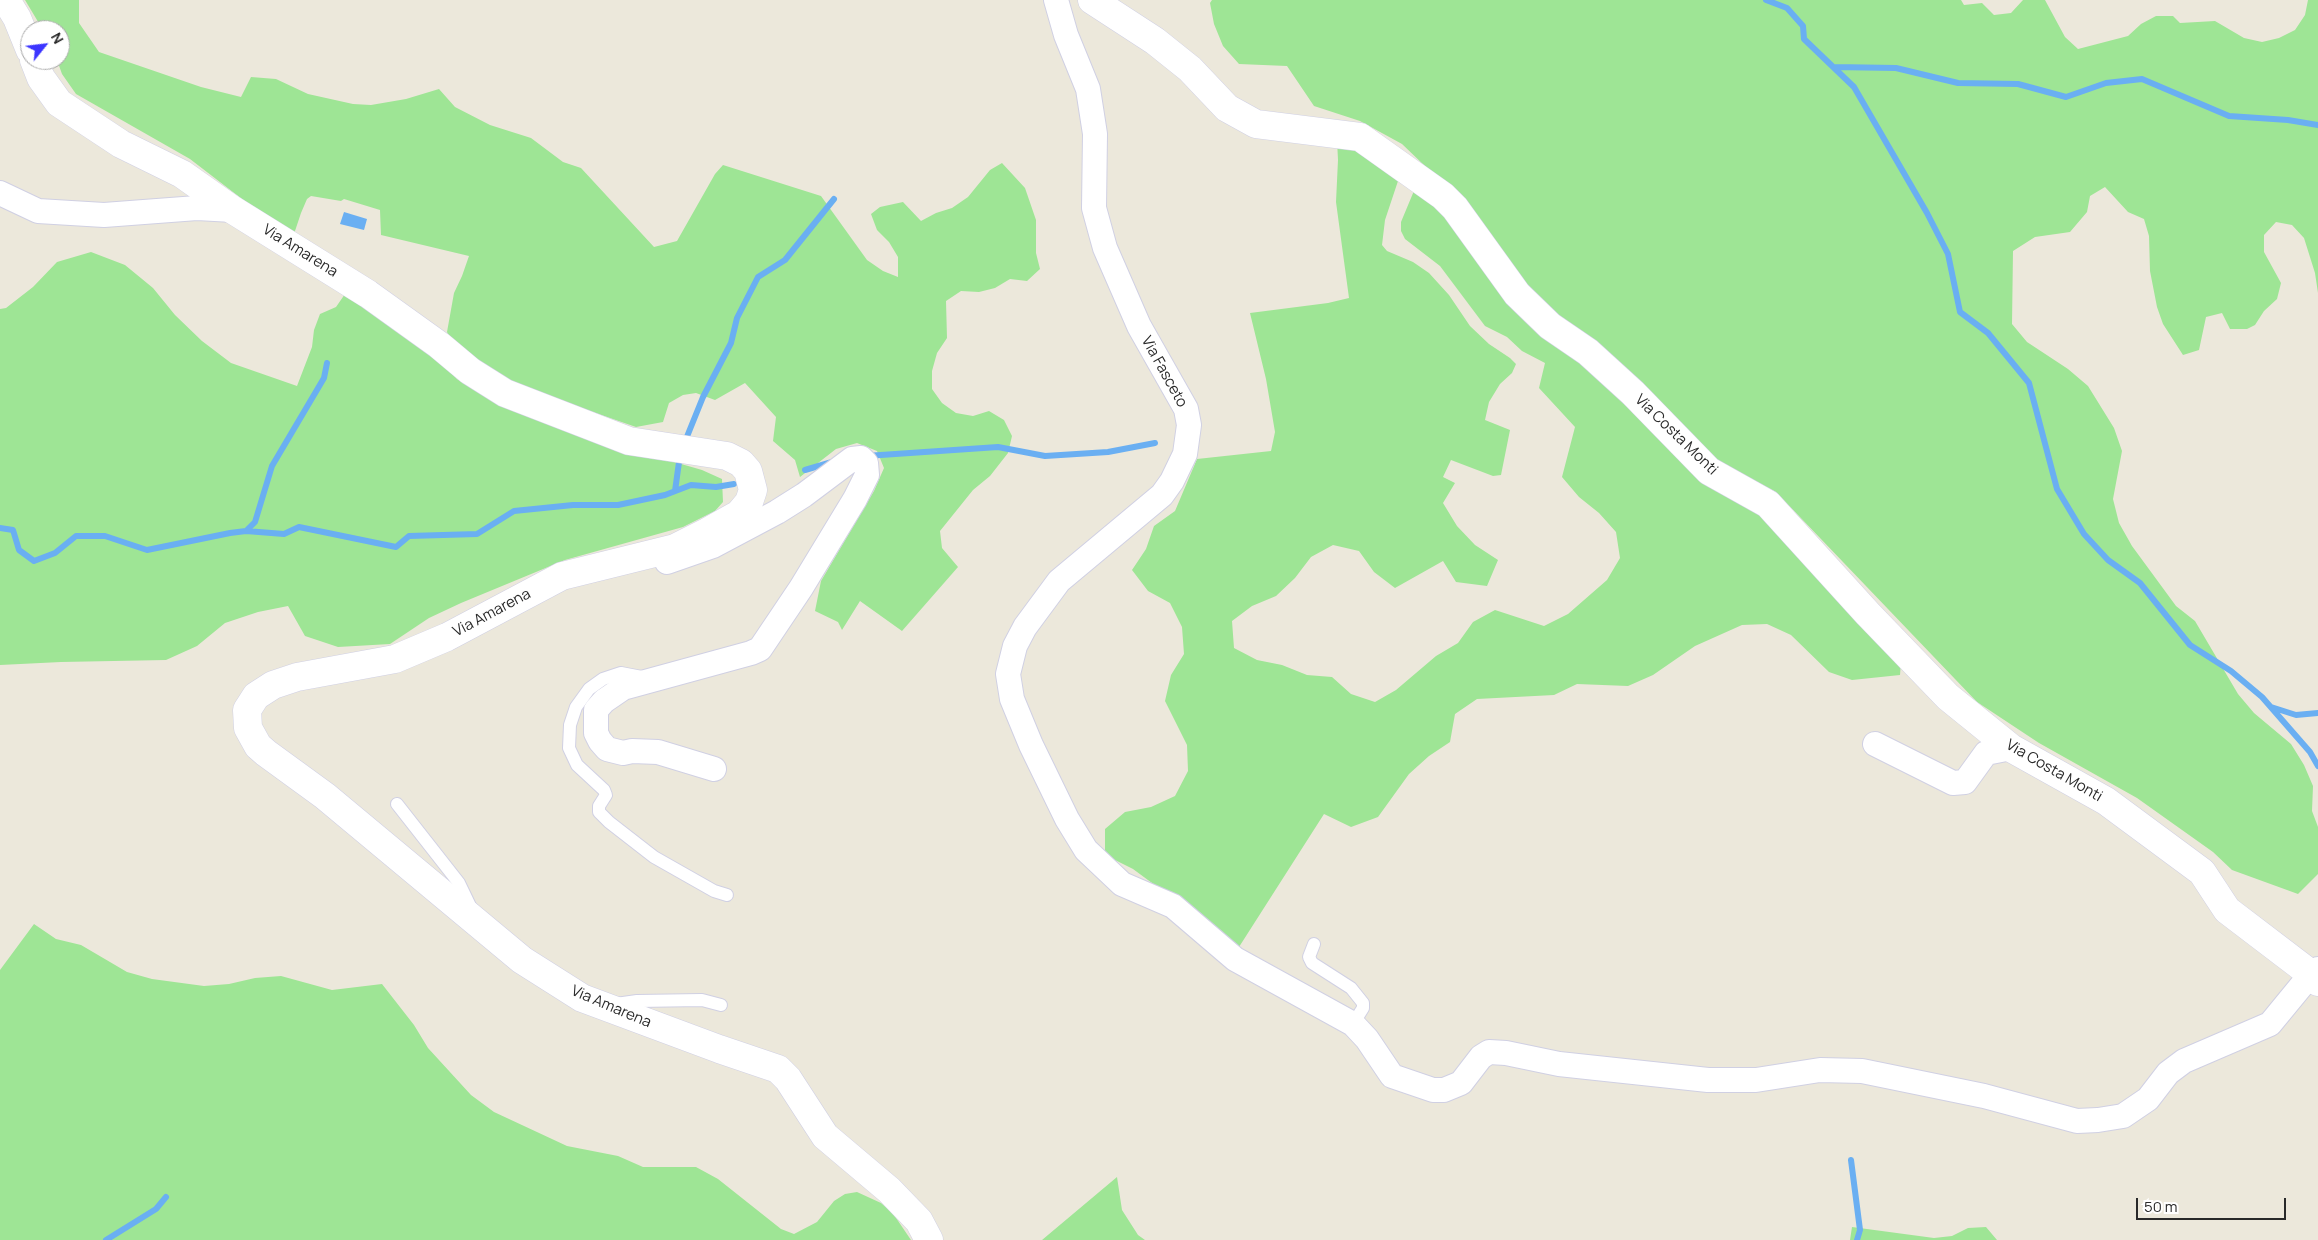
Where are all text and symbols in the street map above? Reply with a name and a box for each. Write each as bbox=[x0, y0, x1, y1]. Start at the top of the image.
north arrow bbox=[20, 20, 70, 70]
text: N bbox=[47, 29, 68, 47]
street label: Via Amarena bbox=[259, 221, 341, 281]
street label: Via Fasceto bbox=[1137, 333, 1191, 411]
street label: Via Costa Monti bbox=[1631, 391, 1721, 479]
street label: Via Amarena bbox=[450, 585, 534, 641]
street label: Via Costa Monti bbox=[2003, 736, 2105, 806]
street label: Via Amarena bbox=[568, 982, 654, 1032]
scale bar bbox=[2138, 1188, 2288, 1220]
text: 50 m bbox=[2144, 1196, 2178, 1217]

